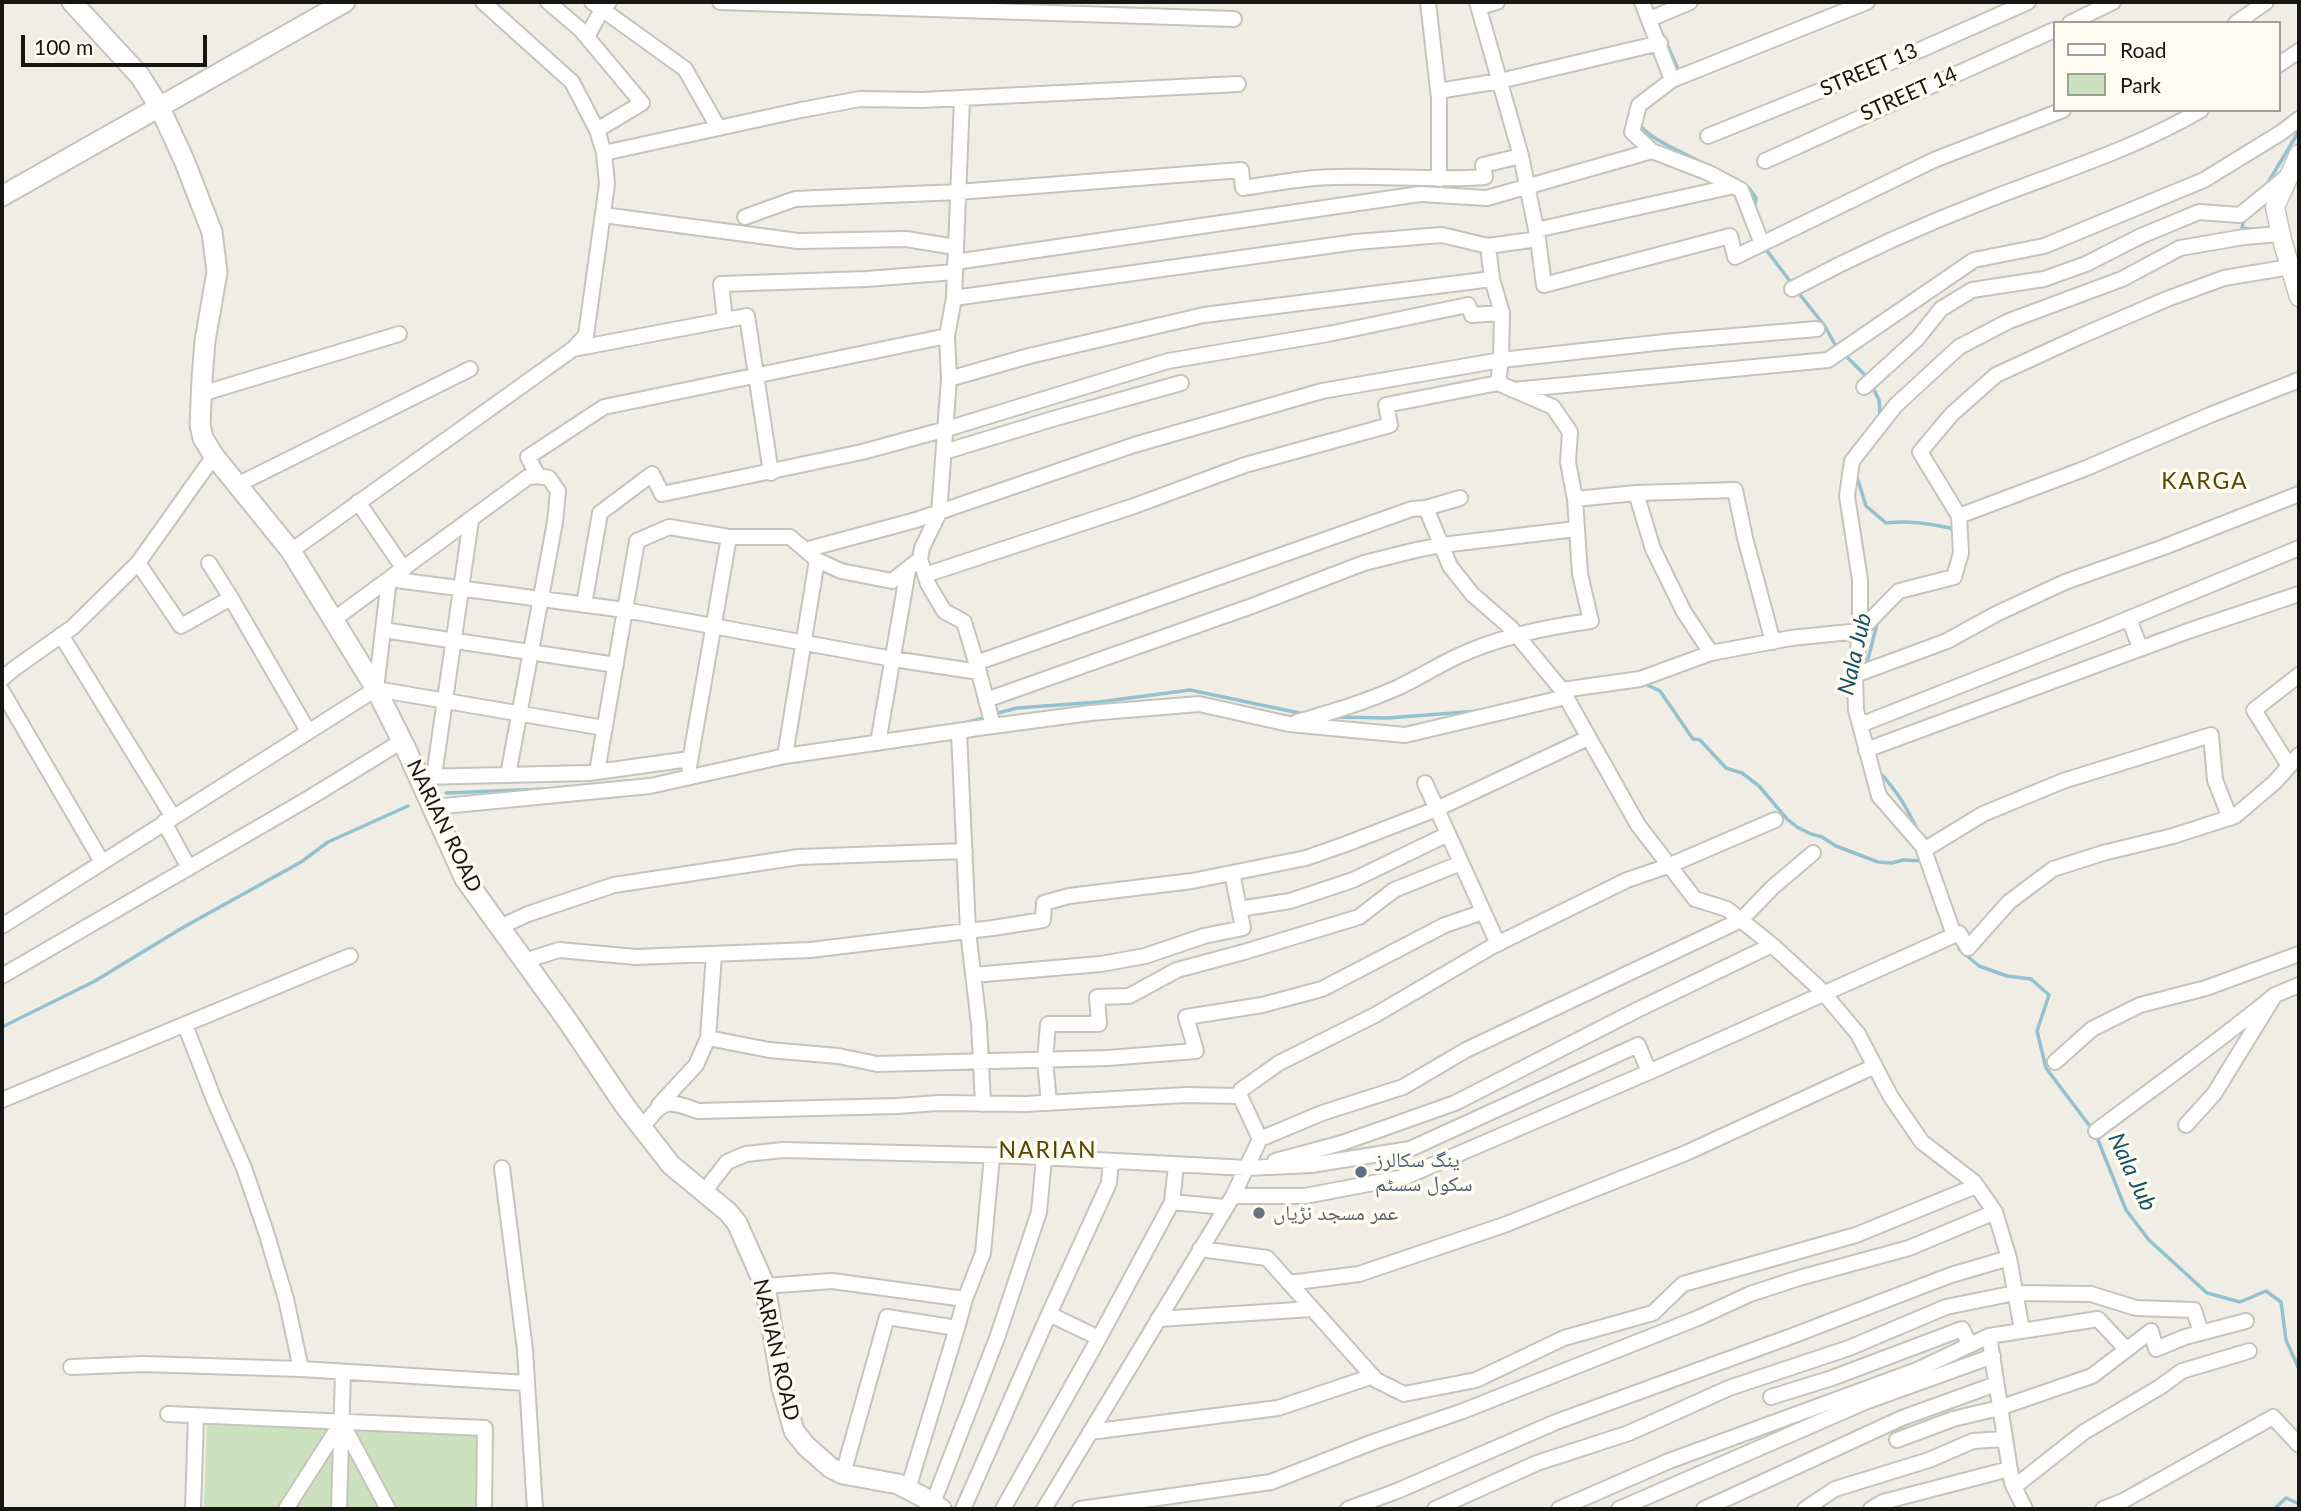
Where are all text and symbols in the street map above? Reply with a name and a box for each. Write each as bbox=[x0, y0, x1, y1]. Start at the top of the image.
scale bar bbox=[24, 21, 210, 65]
legend bbox=[2052, 21, 2280, 112]
text: 100 m bbox=[34, 34, 93, 59]
text: Road bbox=[2120, 37, 2167, 62]
street label: STREET 13 bbox=[1817, 38, 1921, 102]
street label: STREET 14 bbox=[1857, 61, 1961, 127]
text: Park bbox=[2120, 72, 2161, 97]
district label: KARGA bbox=[2162, 468, 2248, 496]
water label: Nala Jub bbox=[1832, 610, 1878, 698]
street label: NARIAN ROAD bbox=[401, 756, 487, 896]
water label: Nala Jub bbox=[2102, 1128, 2162, 1216]
district label: NARIAN bbox=[999, 1137, 1097, 1165]
place label: ینگ سکالرز سکول سسٹم bbox=[1375, 1147, 1473, 1197]
marker: ینگ سکالرز سکول سسٹم bbox=[1353, 1164, 1369, 1180]
place label: عمر مسجد نڑیاں bbox=[1273, 1200, 1398, 1226]
marker: عمر مسجد نڑیاں bbox=[1251, 1205, 1267, 1221]
street label: NARIAN ROAD bbox=[747, 1277, 805, 1423]

